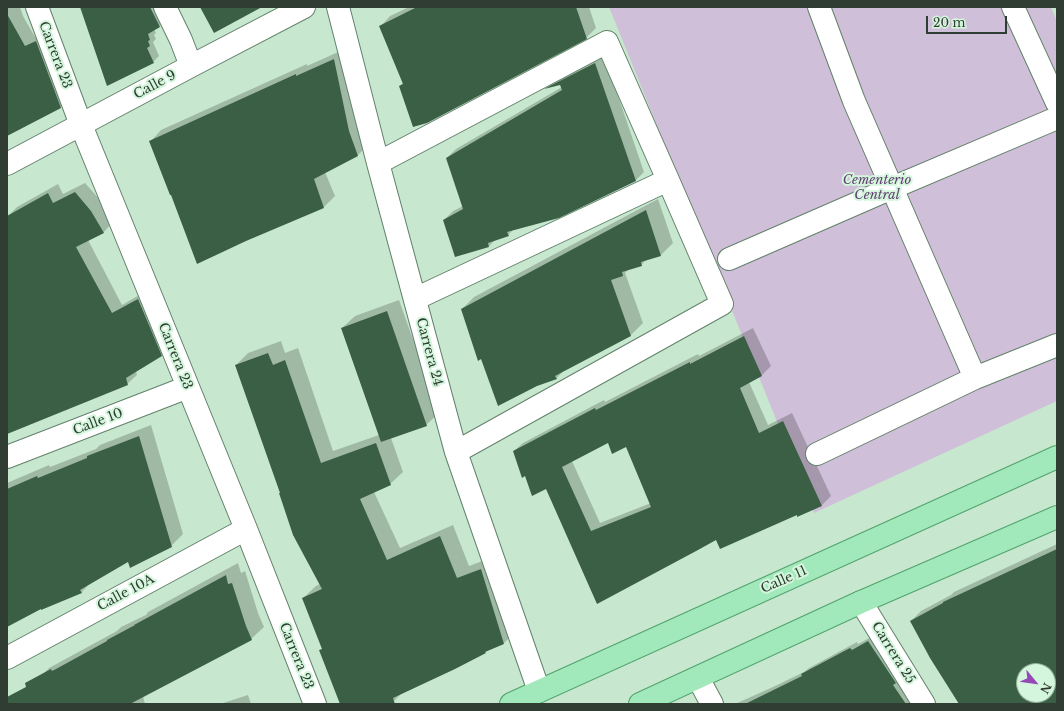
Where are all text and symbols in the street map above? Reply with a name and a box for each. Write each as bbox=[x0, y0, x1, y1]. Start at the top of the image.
scale bar bbox=[928, 8, 1009, 34]
text: 20 m bbox=[933, 15, 965, 30]
street label: Carrera 23 bbox=[35, 19, 75, 91]
street label: Calle 9 bbox=[131, 67, 179, 103]
park label: Cementerio Central bbox=[843, 172, 911, 203]
street label: Carrera 24 bbox=[412, 316, 446, 388]
street label: Carrera 23 bbox=[155, 320, 195, 392]
street label: Calle 10 bbox=[71, 405, 125, 439]
street label: Calle 11 bbox=[759, 563, 809, 597]
street label: Calle 10A bbox=[95, 572, 157, 614]
street label: Carrera 25 bbox=[868, 619, 918, 687]
street label: Carrera 23 bbox=[276, 620, 316, 692]
north arrow bbox=[1016, 663, 1056, 703]
text: N bbox=[1037, 680, 1054, 696]

